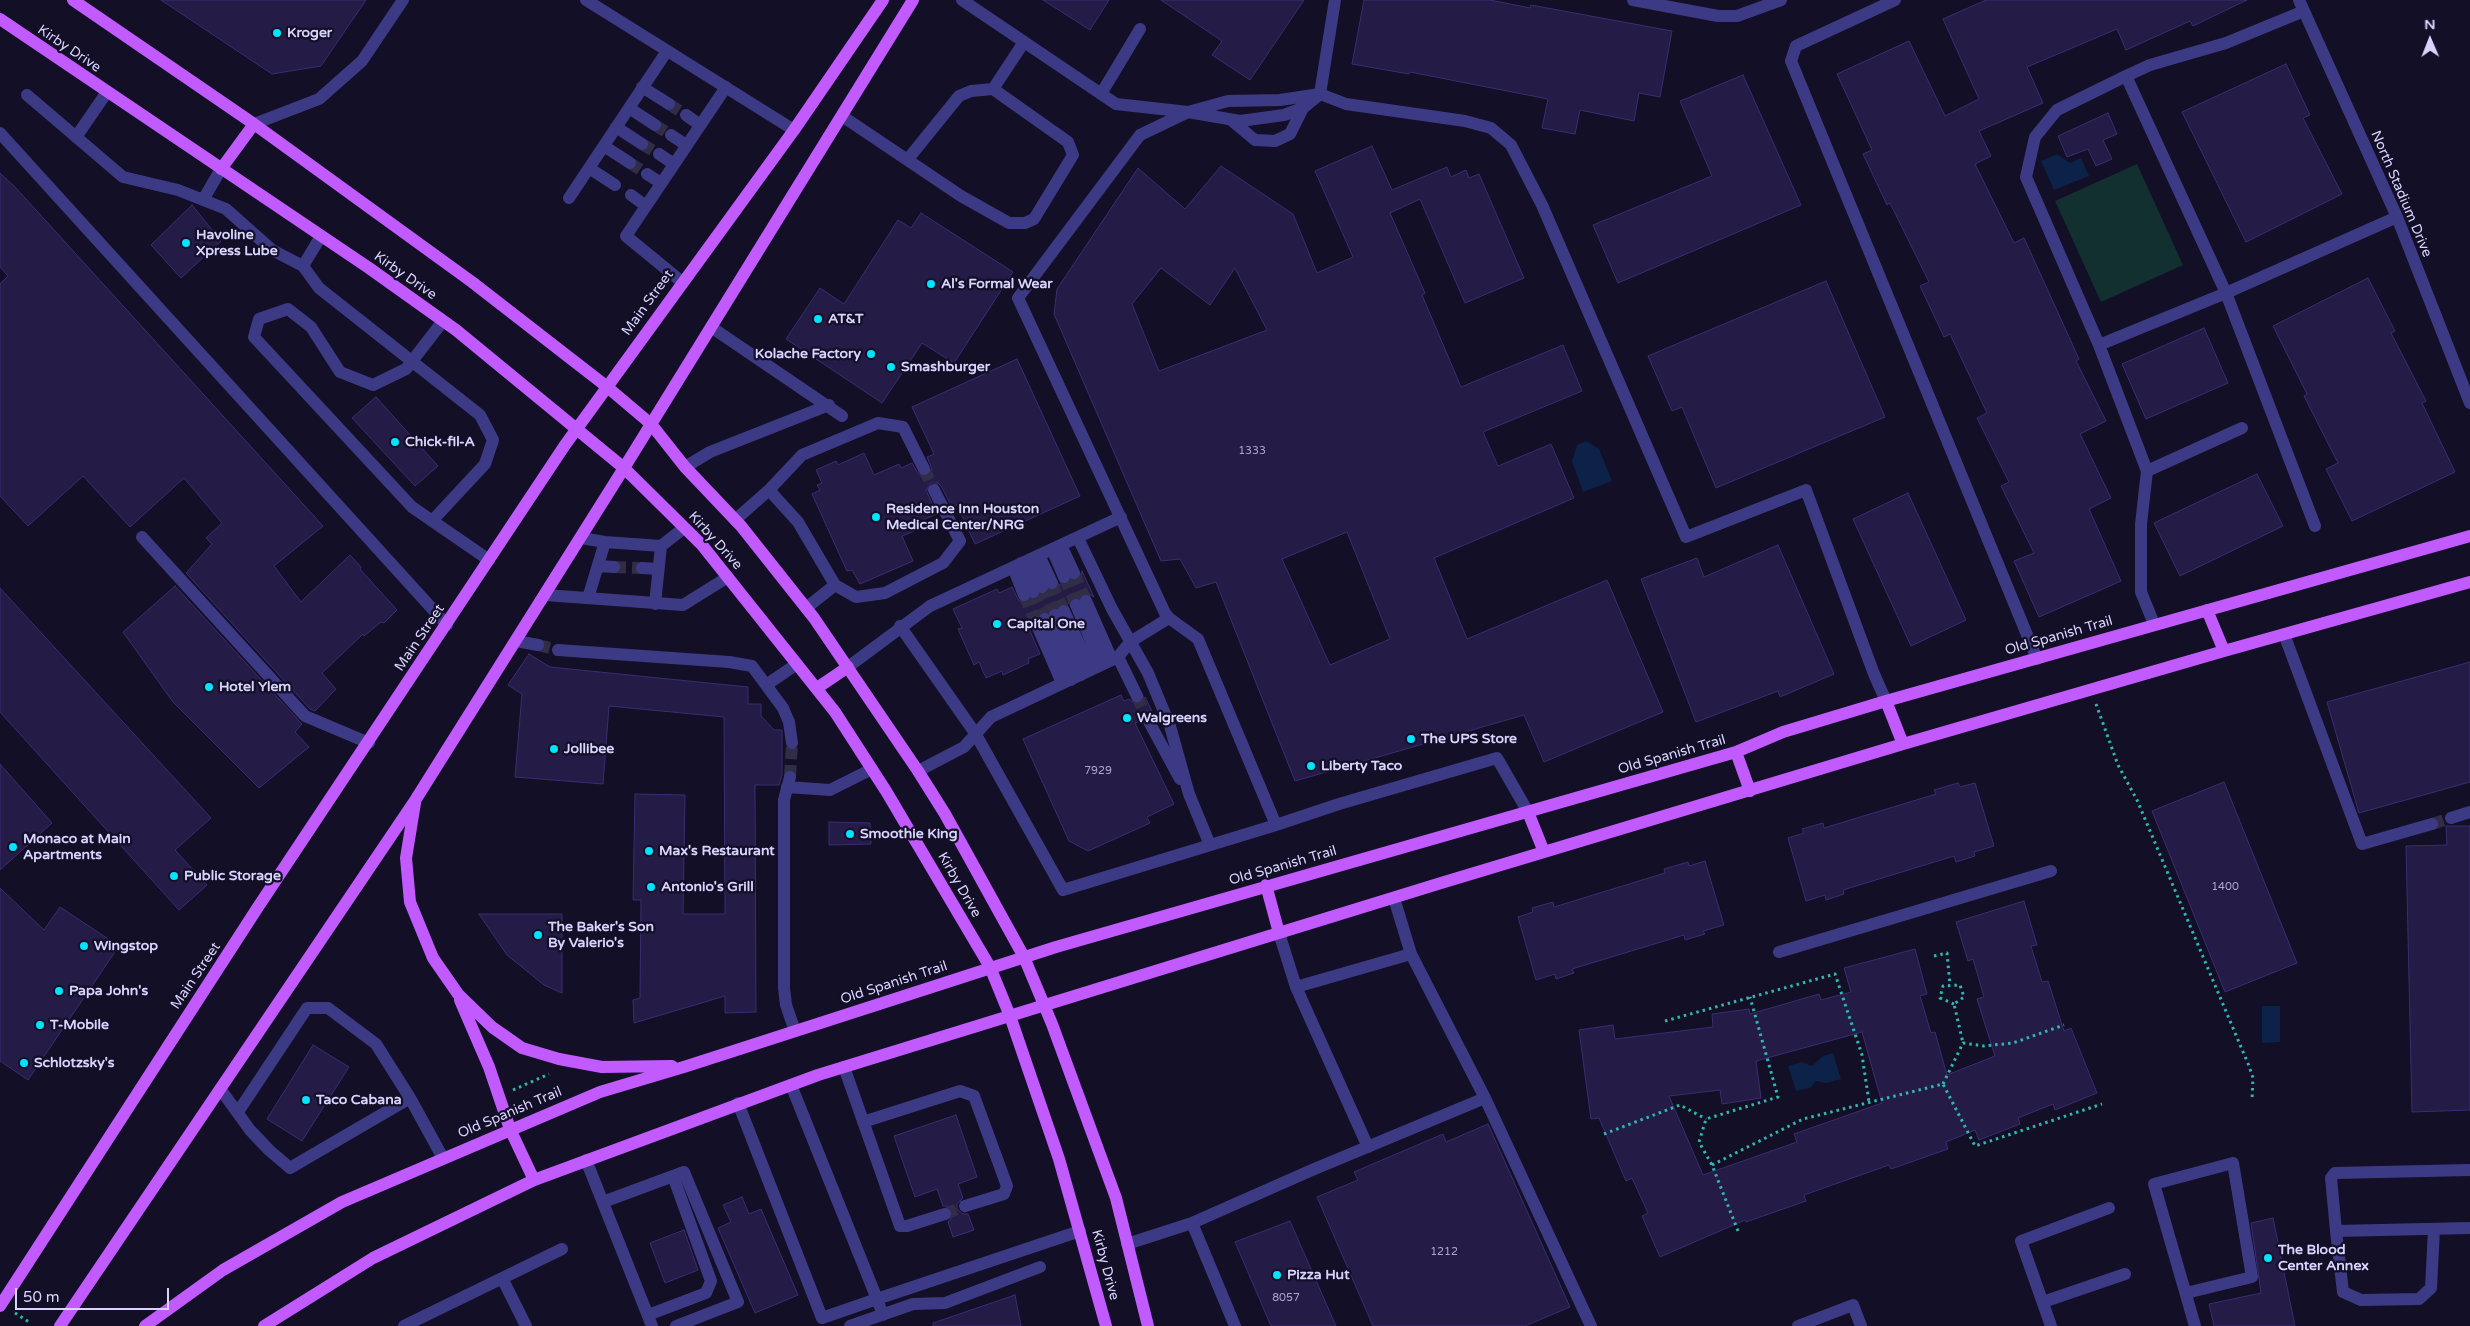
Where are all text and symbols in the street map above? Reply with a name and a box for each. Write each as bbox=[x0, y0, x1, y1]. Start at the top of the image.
north arrow bbox=[2405, 15, 2455, 65]
text: N bbox=[2424, 16, 2436, 33]
street label: Kirby Drive bbox=[34, 22, 104, 76]
place label: Kroger bbox=[287, 25, 332, 41]
marker: Kroger bbox=[271, 27, 283, 39]
street label: North Stadium Drive bbox=[2367, 128, 2435, 260]
place label: Havoline Xpress Lube bbox=[196, 227, 278, 260]
marker: Havoline Xpress Lube bbox=[180, 237, 192, 249]
street label: Kirby Drive bbox=[370, 248, 440, 304]
street label: Main Street bbox=[619, 267, 677, 339]
place label: Al's Formal Wear bbox=[941, 276, 1053, 292]
marker: Al's Formal Wear bbox=[925, 278, 937, 290]
place label: AT&T bbox=[828, 311, 864, 327]
marker: AT&T bbox=[812, 313, 824, 325]
place label: Kolache Factory bbox=[755, 346, 861, 362]
marker: Kolache Factory bbox=[865, 348, 877, 360]
place label: Smashburger bbox=[901, 359, 990, 375]
marker: Smashburger bbox=[885, 361, 897, 373]
place label: Chick-fil-A bbox=[405, 434, 475, 450]
marker: Chick-fil-A bbox=[389, 436, 401, 448]
house number: 1333 bbox=[1238, 444, 1266, 458]
place label: Residence Inn Houston Medical Center/NRG bbox=[886, 501, 1039, 534]
street label: Kirby Drive bbox=[684, 508, 746, 574]
marker: Residence Inn Houston Medical Center/NRG bbox=[870, 511, 882, 523]
street label: Main Street bbox=[391, 601, 449, 675]
street label: Old Spanish Trail bbox=[2003, 613, 2115, 659]
place label: Capital One bbox=[1007, 616, 1085, 632]
marker: Capital One bbox=[991, 618, 1003, 630]
place label: Hotel Ylem bbox=[219, 679, 291, 695]
marker: Hotel Ylem bbox=[203, 681, 215, 693]
place label: Walgreens bbox=[1137, 710, 1207, 726]
marker: Walgreens bbox=[1121, 712, 1133, 724]
place label: The UPS Store bbox=[1421, 731, 1517, 747]
street label: Old Spanish Trail bbox=[1616, 732, 1728, 778]
marker: The UPS Store bbox=[1405, 733, 1417, 745]
place label: Jollibee bbox=[564, 741, 614, 757]
marker: Jollibee bbox=[548, 743, 560, 755]
place label: Liberty Taco bbox=[1321, 758, 1402, 774]
marker: Liberty Taco bbox=[1305, 760, 1317, 772]
house number: 7929 bbox=[1084, 764, 1112, 778]
place label: Smoothie King bbox=[860, 826, 957, 842]
marker: Smoothie King bbox=[844, 828, 856, 840]
place label: Monaco at Main Apartments bbox=[23, 831, 131, 864]
marker: Monaco at Main Apartments bbox=[7, 841, 19, 853]
place label: Max's Restaurant bbox=[659, 843, 775, 859]
street label: Old Spanish Trail bbox=[1227, 843, 1339, 889]
marker: Max's Restaurant bbox=[643, 845, 655, 857]
street label: Kirby Drive bbox=[934, 849, 984, 921]
place label: Public Storage bbox=[184, 868, 281, 884]
marker: Public Storage bbox=[168, 870, 180, 882]
place label: Antonio's Grill bbox=[661, 879, 754, 895]
house number: 1400 bbox=[2211, 880, 2239, 894]
marker: Antonio's Grill bbox=[645, 881, 657, 893]
place label: The Baker's Son By Valerio's bbox=[548, 919, 654, 952]
marker: The Baker's Son By Valerio's bbox=[532, 929, 544, 941]
place label: Wingstop bbox=[94, 938, 158, 954]
street label: Main Street bbox=[167, 939, 225, 1013]
marker: Wingstop bbox=[78, 940, 90, 952]
street label: Old Spanish Trail bbox=[839, 958, 949, 1008]
place label: Papa John's bbox=[69, 983, 148, 999]
marker: Papa John's bbox=[53, 985, 65, 997]
place label: T-Mobile bbox=[50, 1017, 109, 1033]
marker: T-Mobile bbox=[34, 1019, 46, 1031]
place label: Schlotzsky's bbox=[34, 1055, 115, 1071]
marker: Schlotzsky's bbox=[18, 1057, 30, 1069]
street label: Old Spanish Trail bbox=[456, 1084, 564, 1142]
place label: Taco Cabana bbox=[316, 1092, 402, 1108]
marker: Taco Cabana bbox=[300, 1094, 312, 1106]
street label: Kirby Drive bbox=[1087, 1228, 1123, 1302]
place label: The Blood Center Annex bbox=[2278, 1242, 2369, 1274]
house number: 1212 bbox=[1430, 1245, 1458, 1259]
marker: The Blood Center Annex bbox=[2262, 1252, 2274, 1264]
place label: Pizza Hut bbox=[1287, 1267, 1349, 1283]
marker: Pizza Hut bbox=[1271, 1269, 1283, 1281]
scale bar bbox=[18, 1278, 171, 1310]
text: 50 m bbox=[23, 1288, 60, 1306]
house number: 8057 bbox=[1272, 1291, 1300, 1305]

